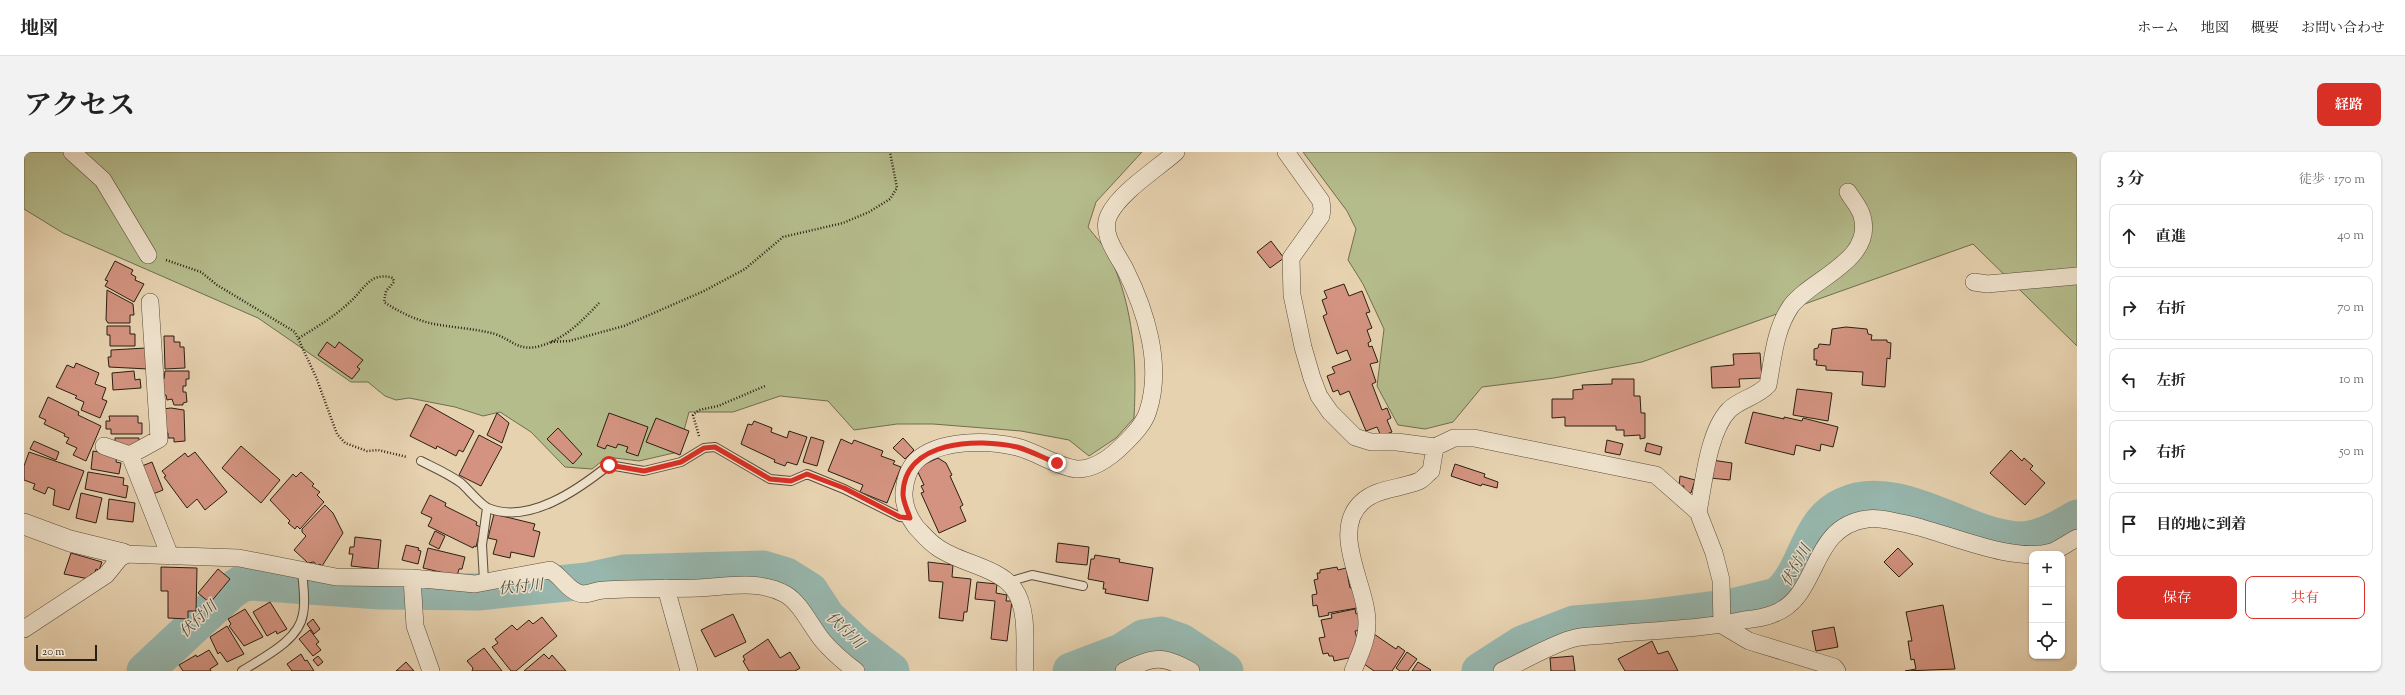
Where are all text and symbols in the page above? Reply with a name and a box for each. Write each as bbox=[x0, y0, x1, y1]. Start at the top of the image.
text: 地図 bbox=[20, 16, 58, 43]
text: ホーム bbox=[2137, 19, 2179, 39]
text: 地図 bbox=[2201, 19, 2229, 39]
text: 概要 bbox=[2251, 19, 2279, 39]
text: お問い合わせ bbox=[2301, 19, 2385, 39]
button: 経路 bbox=[2317, 83, 2381, 126]
text: アクセス bbox=[24, 87, 135, 127]
text: 3 分 bbox=[2117, 168, 2145, 192]
text: 徒歩 · 170 m bbox=[2299, 171, 2365, 189]
icon: ahead bbox=[2118, 225, 2140, 247]
text: 直進 bbox=[2156, 227, 2186, 248]
text: 40 m bbox=[2337, 227, 2364, 245]
icon: right bbox=[2118, 297, 2140, 319]
text: 右折 bbox=[2156, 299, 2186, 320]
text: 70 m bbox=[2337, 299, 2364, 317]
icon: left bbox=[2118, 369, 2140, 391]
text: 左折 bbox=[2156, 371, 2186, 392]
text: 10 m bbox=[2339, 371, 2364, 389]
icon: right bbox=[2118, 441, 2140, 463]
text: 右折 bbox=[2156, 443, 2186, 464]
text: 50 m bbox=[2339, 443, 2364, 461]
route end bbox=[1048, 454, 1066, 472]
route start bbox=[600, 456, 618, 474]
icon: arrive bbox=[2118, 513, 2140, 535]
text: 目的地に到着 bbox=[2156, 515, 2246, 536]
water label: 伏付川 bbox=[1777, 539, 1818, 591]
map controls bbox=[2029, 551, 2065, 659]
button: + bbox=[2029, 551, 2065, 587]
water label: 伏付川 bbox=[498, 575, 546, 601]
button: 保存 bbox=[2117, 576, 2237, 619]
button: 共有 bbox=[2245, 576, 2365, 619]
button: − bbox=[2029, 587, 2065, 623]
water label: 伏付川 bbox=[175, 596, 224, 643]
water label: 伏付川 bbox=[821, 608, 869, 656]
button: locate bbox=[2029, 623, 2065, 659]
scale bar bbox=[36, 643, 97, 662]
text: 20 m bbox=[42, 644, 64, 660]

